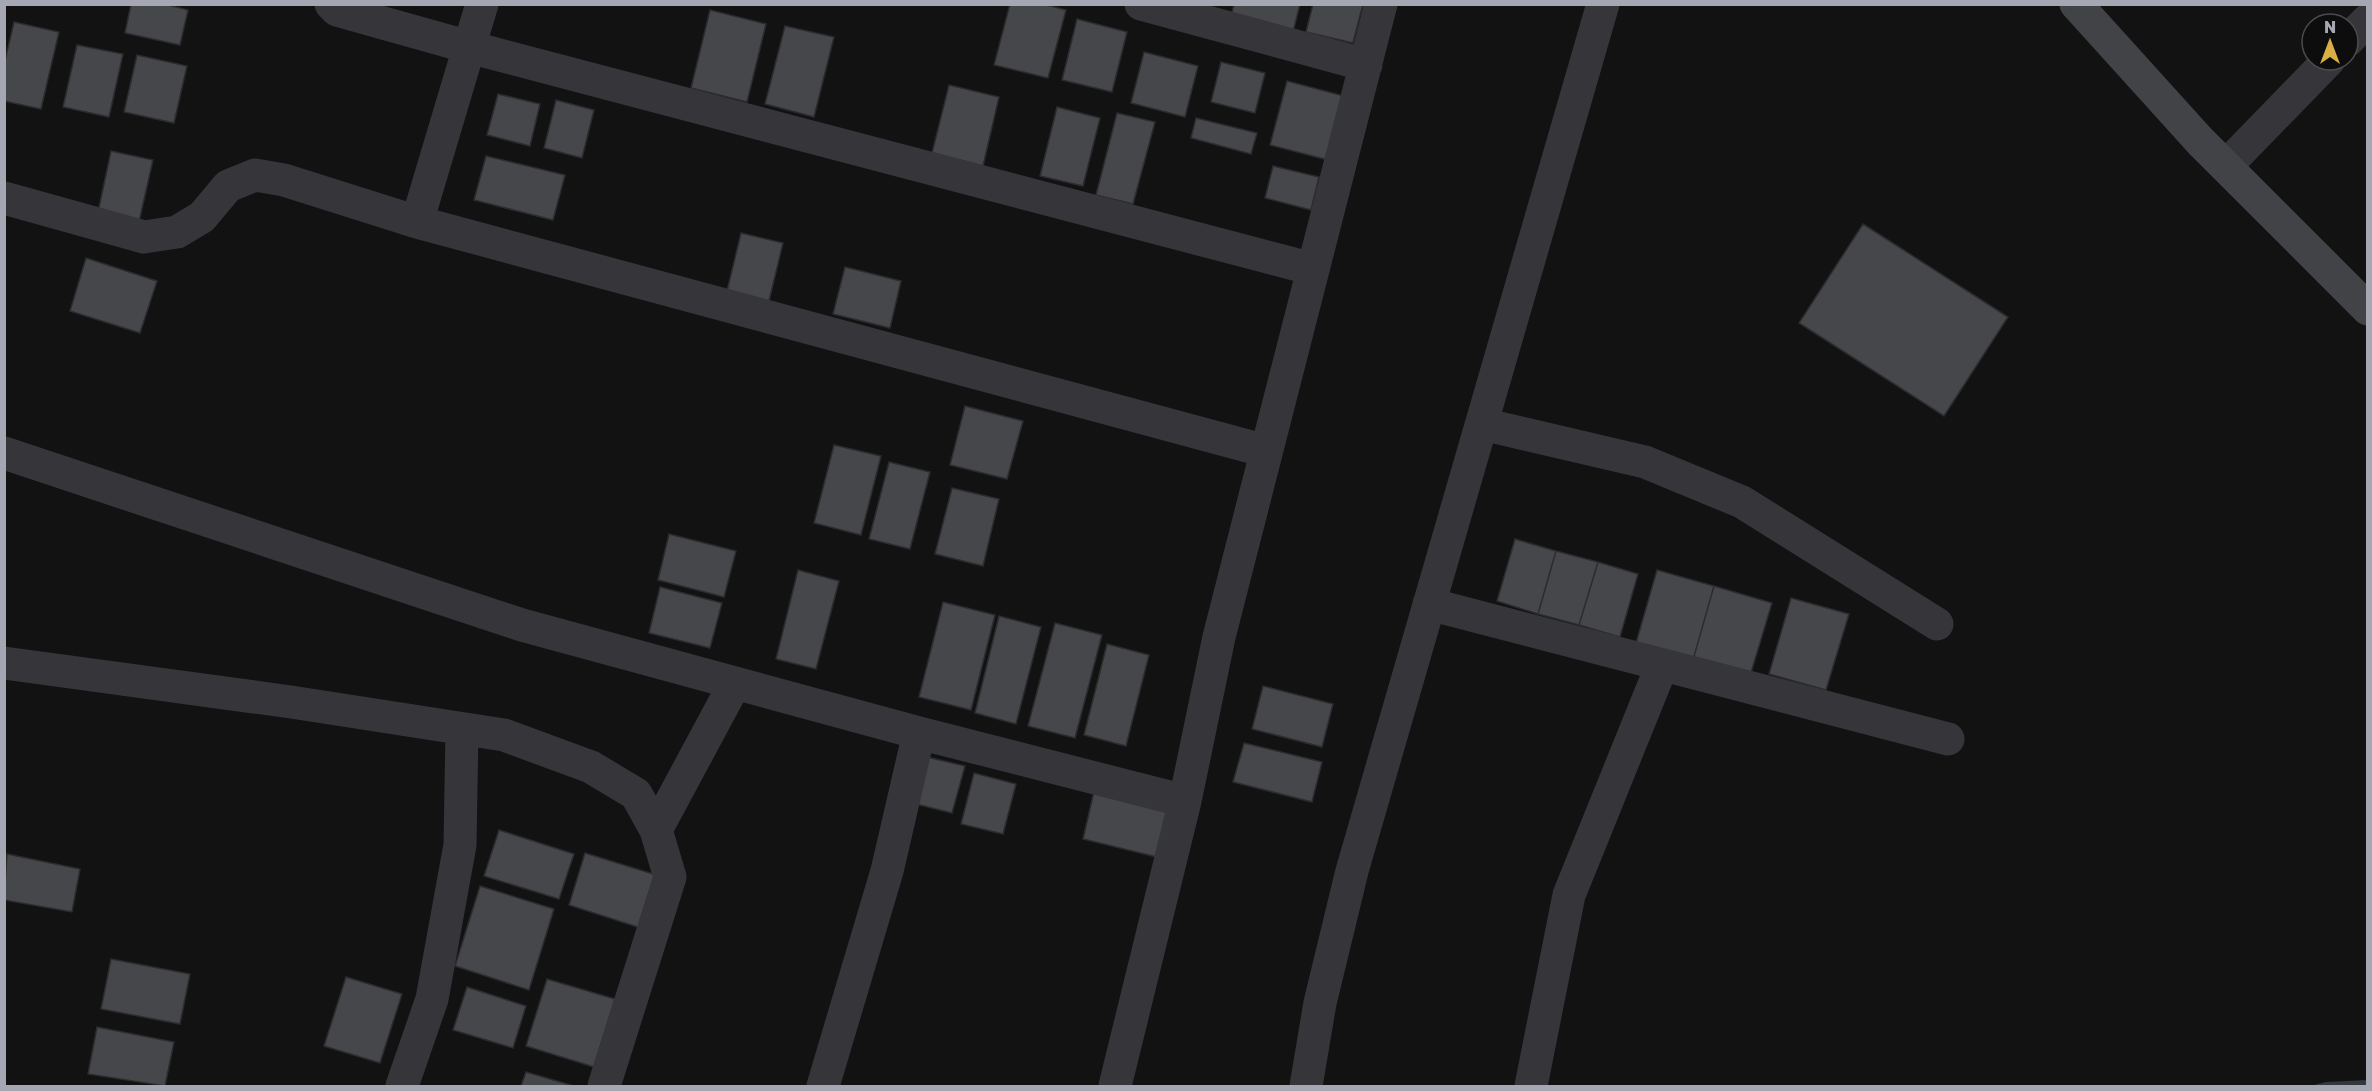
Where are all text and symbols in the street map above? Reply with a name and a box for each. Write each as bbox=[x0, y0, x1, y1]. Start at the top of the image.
north arrow bbox=[2300, 12, 2360, 72]
text: N bbox=[2324, 17, 2336, 37]

